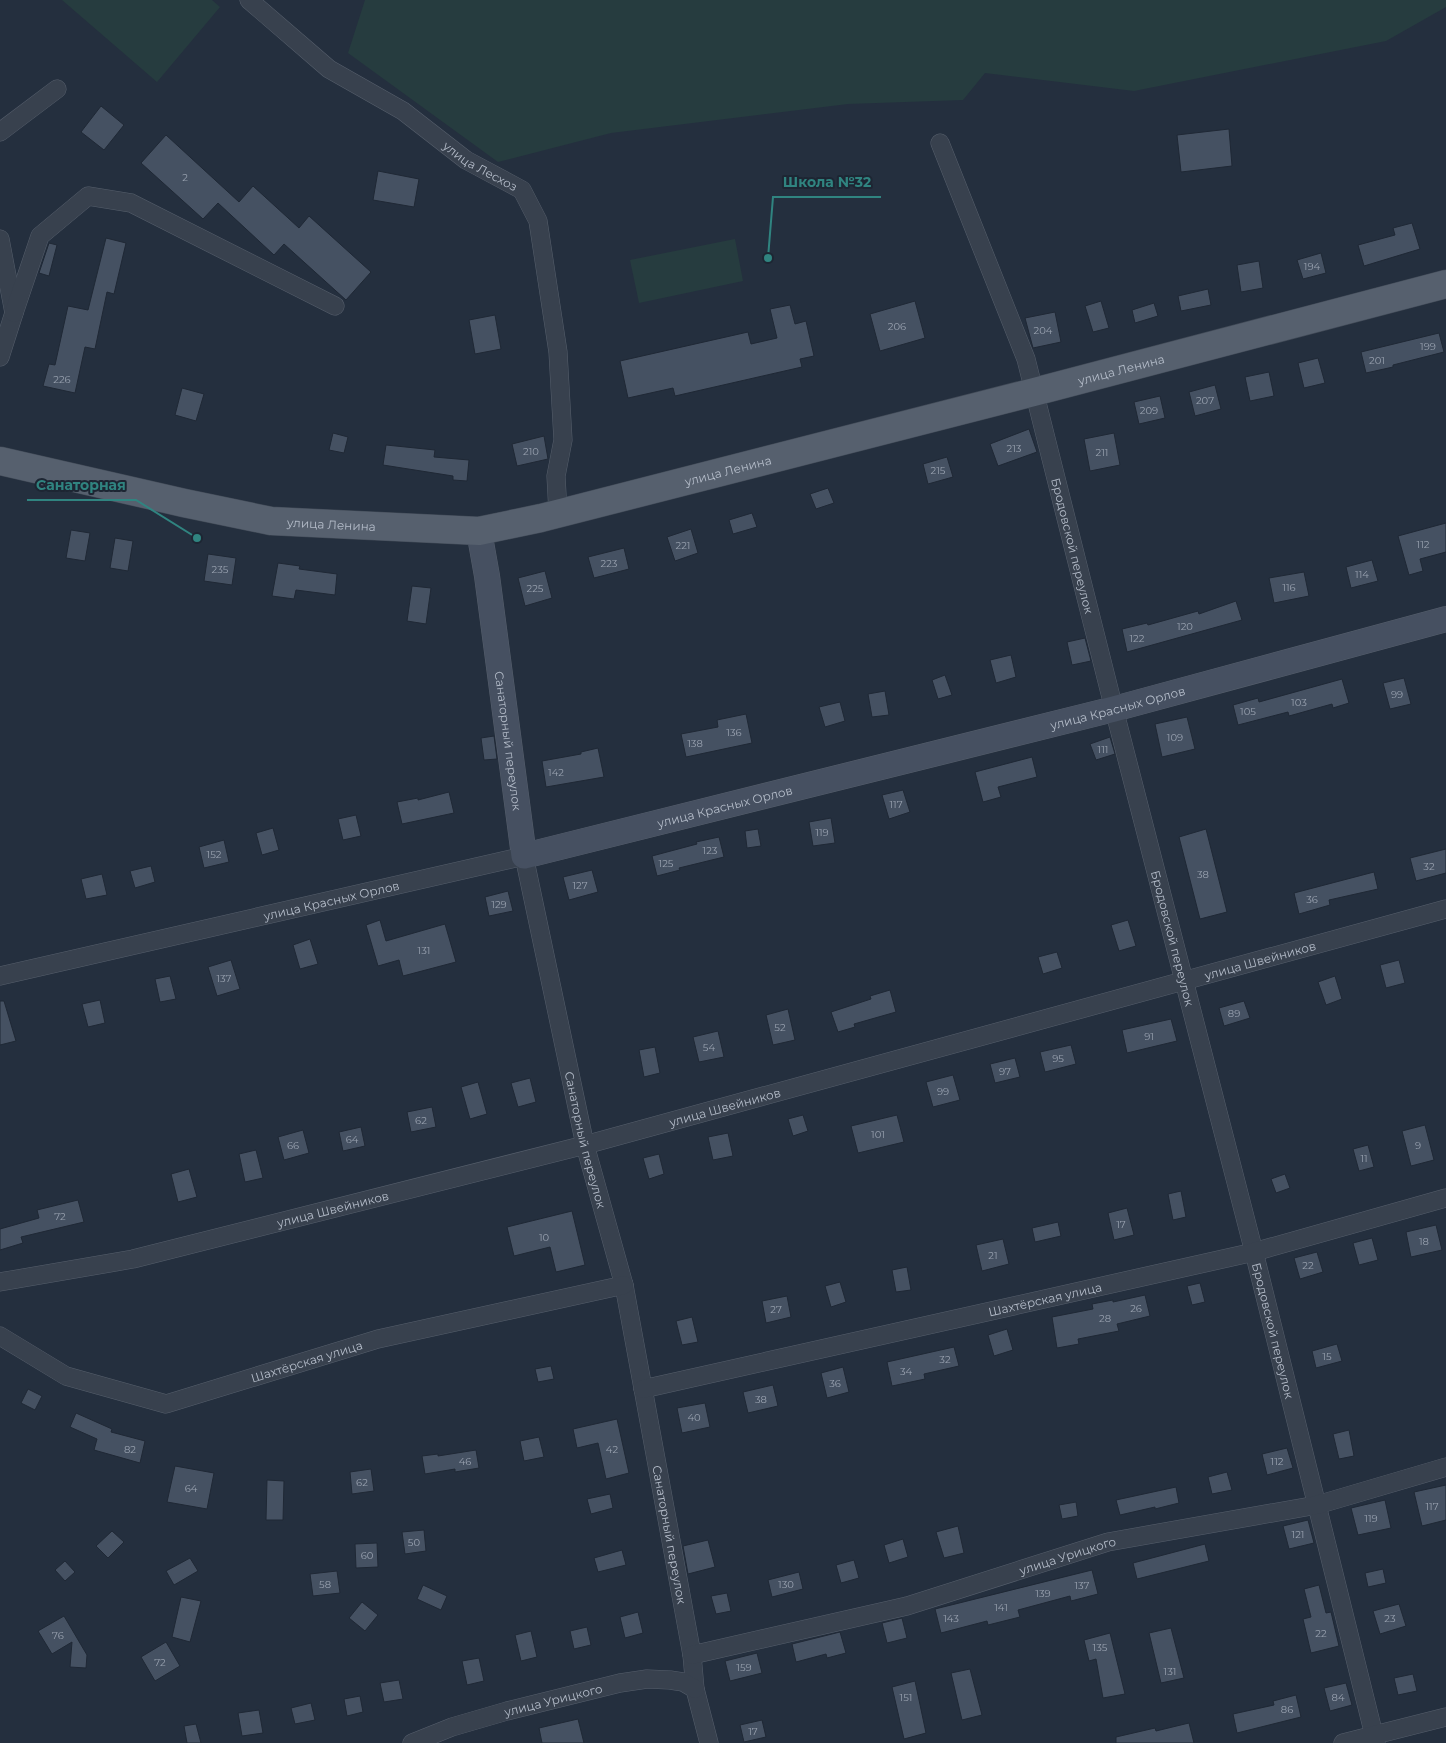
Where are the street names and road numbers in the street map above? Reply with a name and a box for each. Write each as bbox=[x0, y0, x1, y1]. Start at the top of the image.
street label: улица Лесхоз bbox=[440, 137, 520, 194]
street label: улица Ленина bbox=[1075, 351, 1166, 388]
street label: улица Ленина bbox=[682, 452, 773, 489]
street label: Бродовской переулок bbox=[1049, 476, 1097, 615]
street label: улица Ленина bbox=[286, 514, 376, 534]
street label: Санаторный переулок bbox=[492, 670, 525, 812]
street label: улица Красных Орлов bbox=[1048, 683, 1187, 732]
street label: улица Красных Орлов bbox=[655, 782, 794, 830]
street label: Бродовской переулок bbox=[1148, 869, 1198, 1008]
street label: улица Красных Орлов bbox=[261, 877, 401, 923]
street label: улица Швейников bbox=[1202, 938, 1317, 983]
street label: Санаторный переулок bbox=[562, 1070, 610, 1210]
street label: улица Швейников bbox=[666, 1084, 782, 1129]
street label: улица Швейников bbox=[274, 1187, 390, 1230]
street label: Бродовской переулок bbox=[1249, 1261, 1298, 1400]
street label: Шахтёрская улица bbox=[987, 1279, 1103, 1319]
street label: Шахтёрская улица bbox=[249, 1337, 364, 1385]
street label: Санаторный переулок bbox=[650, 1464, 690, 1605]
street label: улица Урицкого bbox=[1016, 1533, 1117, 1578]
street label: улица Урицкого bbox=[502, 1680, 604, 1719]

